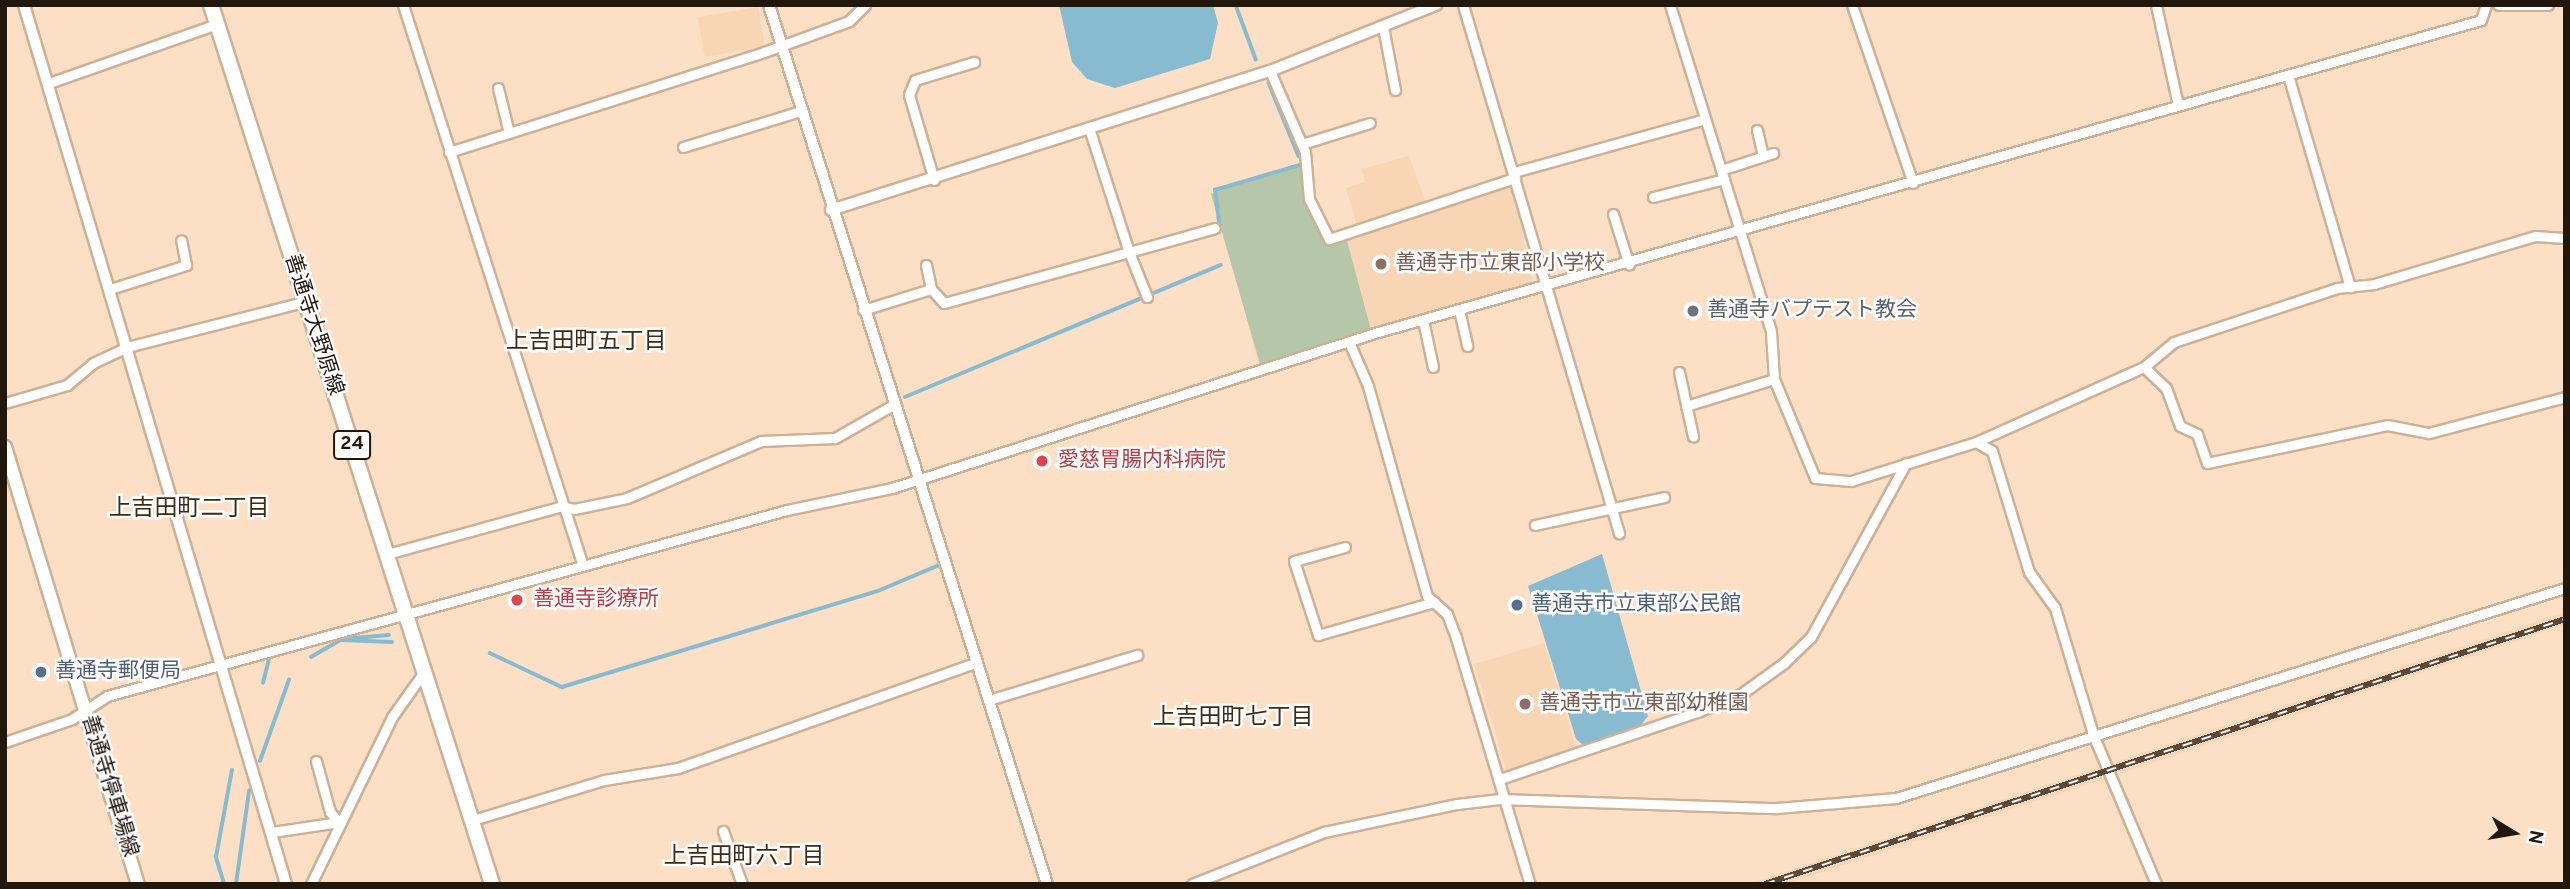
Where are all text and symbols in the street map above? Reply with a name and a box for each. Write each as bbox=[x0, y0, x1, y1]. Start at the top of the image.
street label: 善通寺大野原線 bbox=[278, 251, 348, 399]
place label: 善通寺市立東部小学校 bbox=[1395, 251, 1605, 277]
marker: 善通寺市立東部小学校 bbox=[1373, 256, 1389, 272]
place label: 善通寺バプテスト教会 bbox=[1707, 298, 1917, 324]
marker: 善通寺バプテスト教会 bbox=[1685, 303, 1701, 319]
district label: 上吉田町五丁目 bbox=[506, 329, 666, 357]
road number: 24 bbox=[333, 430, 371, 460]
place label: 愛慈胃腸内科病院 bbox=[1058, 448, 1226, 474]
marker: 愛慈胃腸内科病院 bbox=[1032, 451, 1052, 471]
district label: 上吉田町二丁目 bbox=[109, 496, 269, 524]
place label: 善通寺診療所 bbox=[533, 587, 659, 613]
marker: 善通寺診療所 bbox=[507, 590, 527, 610]
place label: 善通寺市立東部公民館 bbox=[1531, 592, 1741, 618]
marker: 善通寺市立東部公民館 bbox=[1509, 597, 1525, 613]
place label: 善通寺郵便局 bbox=[55, 659, 181, 685]
marker: 善通寺郵便局 bbox=[33, 664, 49, 680]
place label: 善通寺市立東部幼稚園 bbox=[1539, 691, 1749, 717]
marker: 善通寺市立東部幼稚園 bbox=[1517, 696, 1533, 712]
district label: 上吉田町七丁目 bbox=[1153, 705, 1313, 733]
street label: 善通寺停車場線 bbox=[75, 712, 143, 860]
north arrow bbox=[2479, 798, 2549, 868]
text: N bbox=[2522, 828, 2548, 846]
district label: 上吉田町六丁目 bbox=[664, 844, 824, 872]

